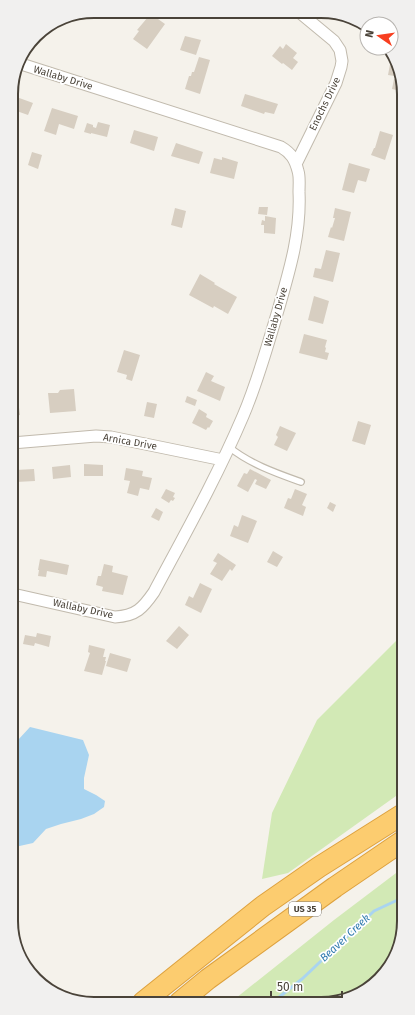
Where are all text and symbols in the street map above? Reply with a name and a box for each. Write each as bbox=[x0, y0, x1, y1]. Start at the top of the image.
north arrow bbox=[359, 16, 399, 56]
text: N bbox=[363, 29, 377, 39]
street label: Wallaby Drive bbox=[32, 63, 94, 93]
street label: Enochs Drive bbox=[307, 75, 343, 133]
street label: Wallaby Drive bbox=[262, 286, 290, 348]
street label: Arnica Drive bbox=[102, 431, 158, 453]
street label: Wallaby Drive bbox=[52, 597, 114, 621]
road number: US 35 bbox=[289, 902, 321, 916]
water label: Beaver Creek bbox=[317, 912, 373, 964]
scale bar bbox=[271, 973, 342, 999]
text: 50 m bbox=[277, 980, 303, 994]

